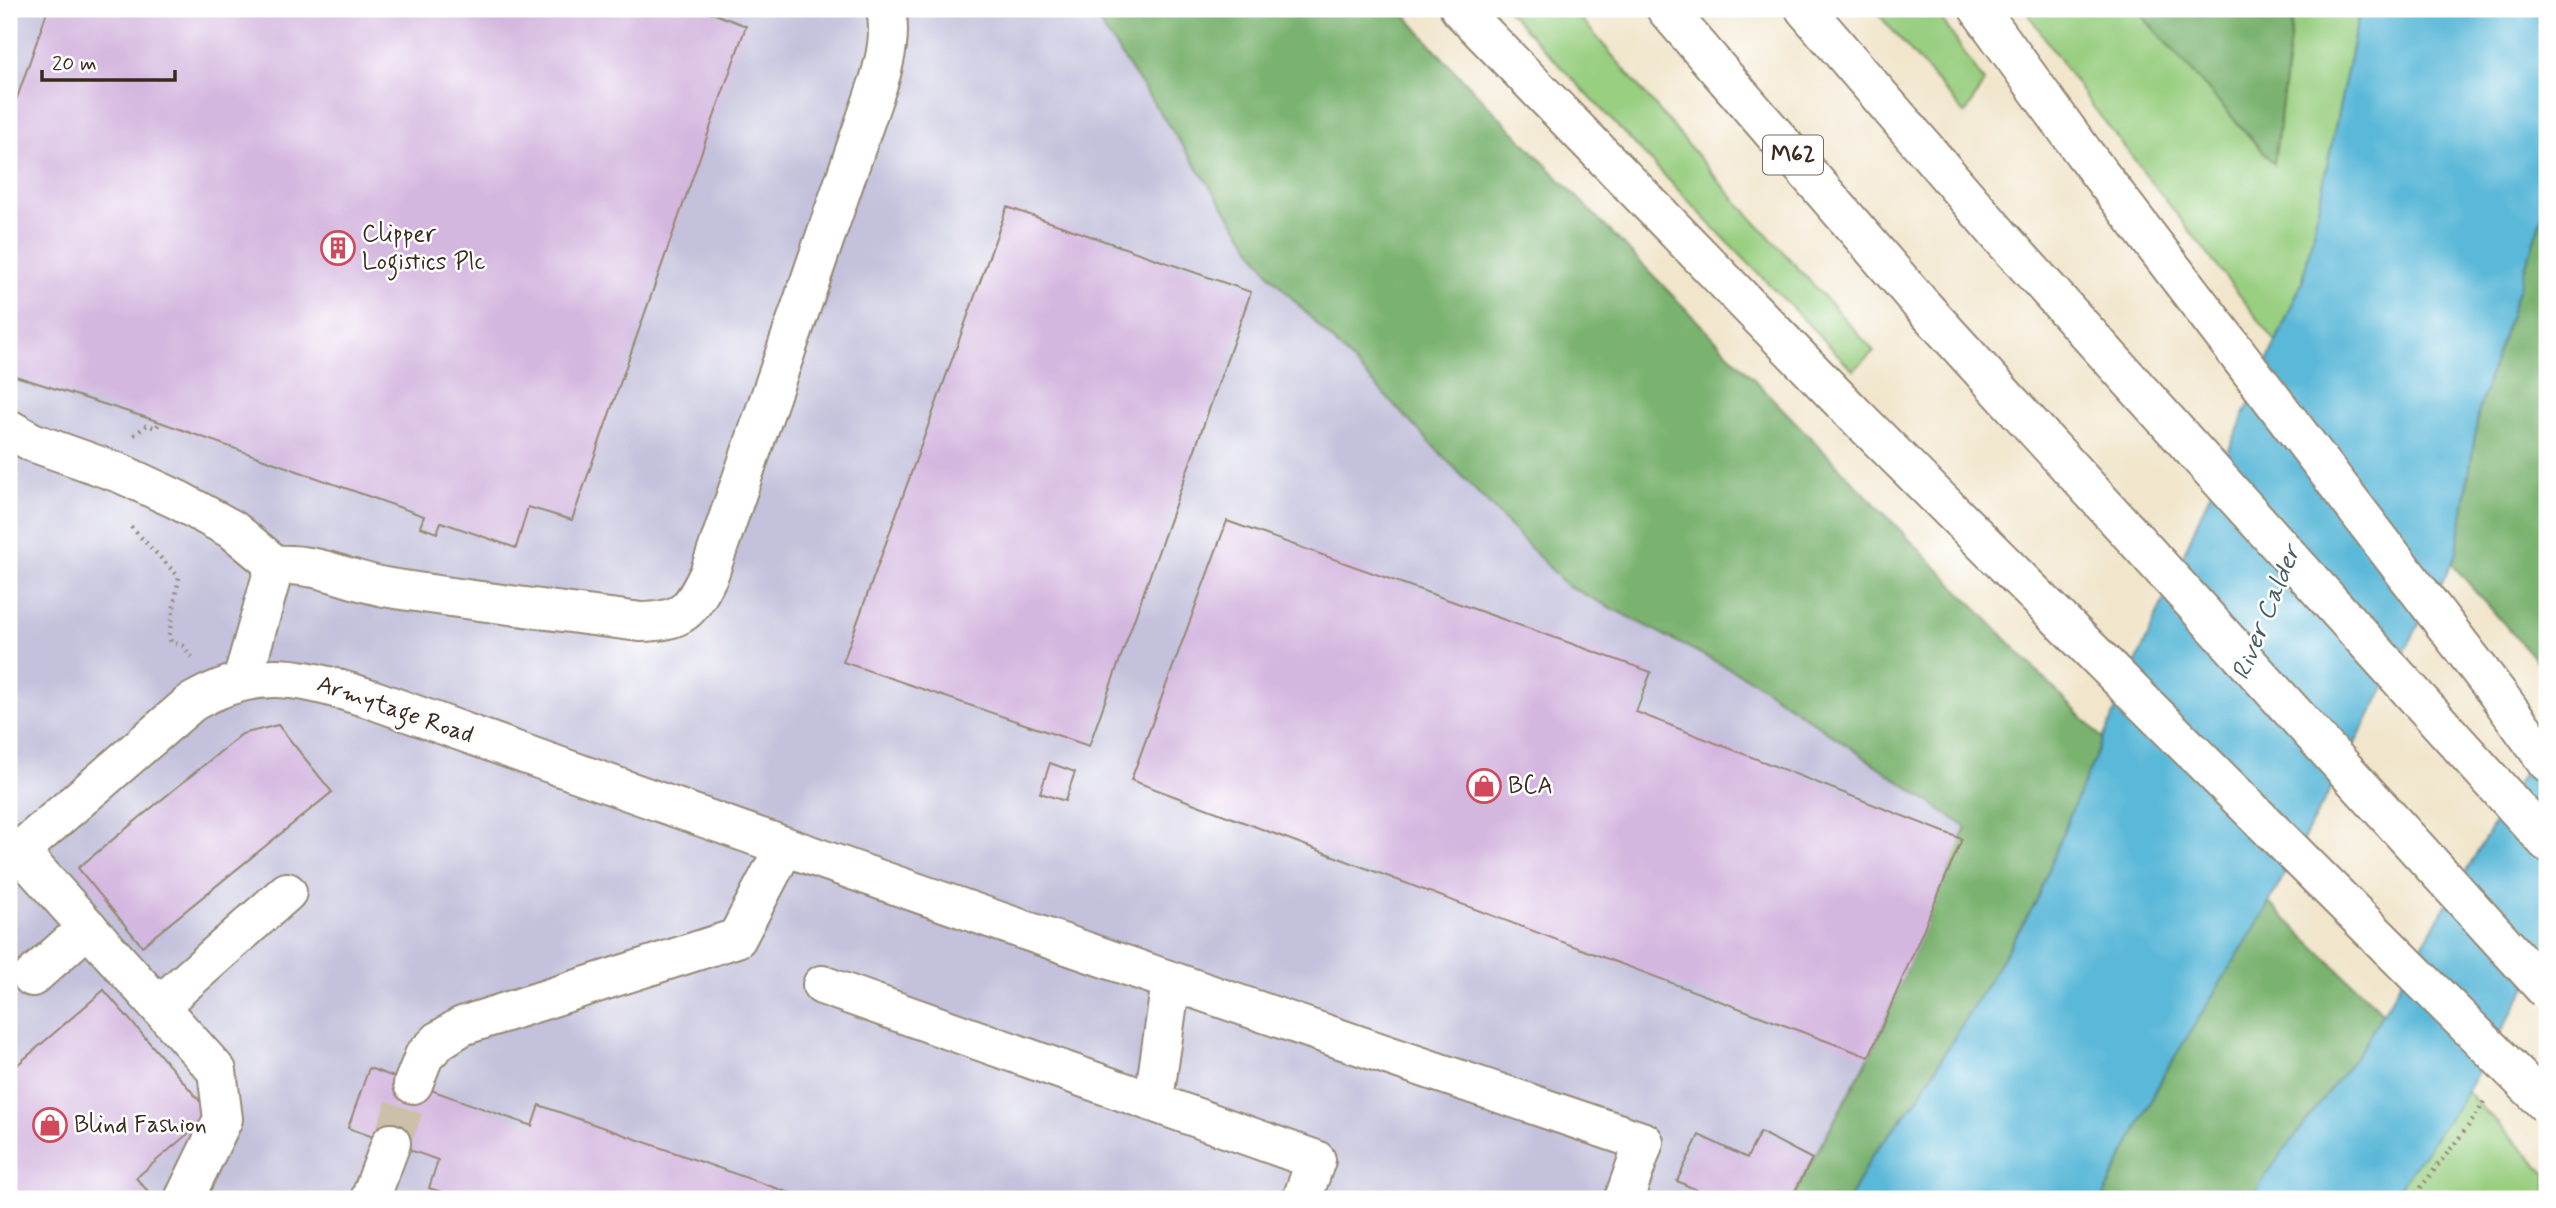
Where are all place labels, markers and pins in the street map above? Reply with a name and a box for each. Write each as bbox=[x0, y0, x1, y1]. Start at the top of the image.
place label: Clipper Logistics Plc bbox=[362, 219, 486, 281]
building icon: Clipper Logistics Plc bbox=[319, 229, 357, 267]
shop icon: BCA bbox=[1465, 767, 1503, 805]
place label: BCA bbox=[1508, 771, 1553, 802]
shop icon: Blind Fashion bbox=[31, 1106, 69, 1144]
place label: Blind Fashion bbox=[74, 1110, 207, 1141]

